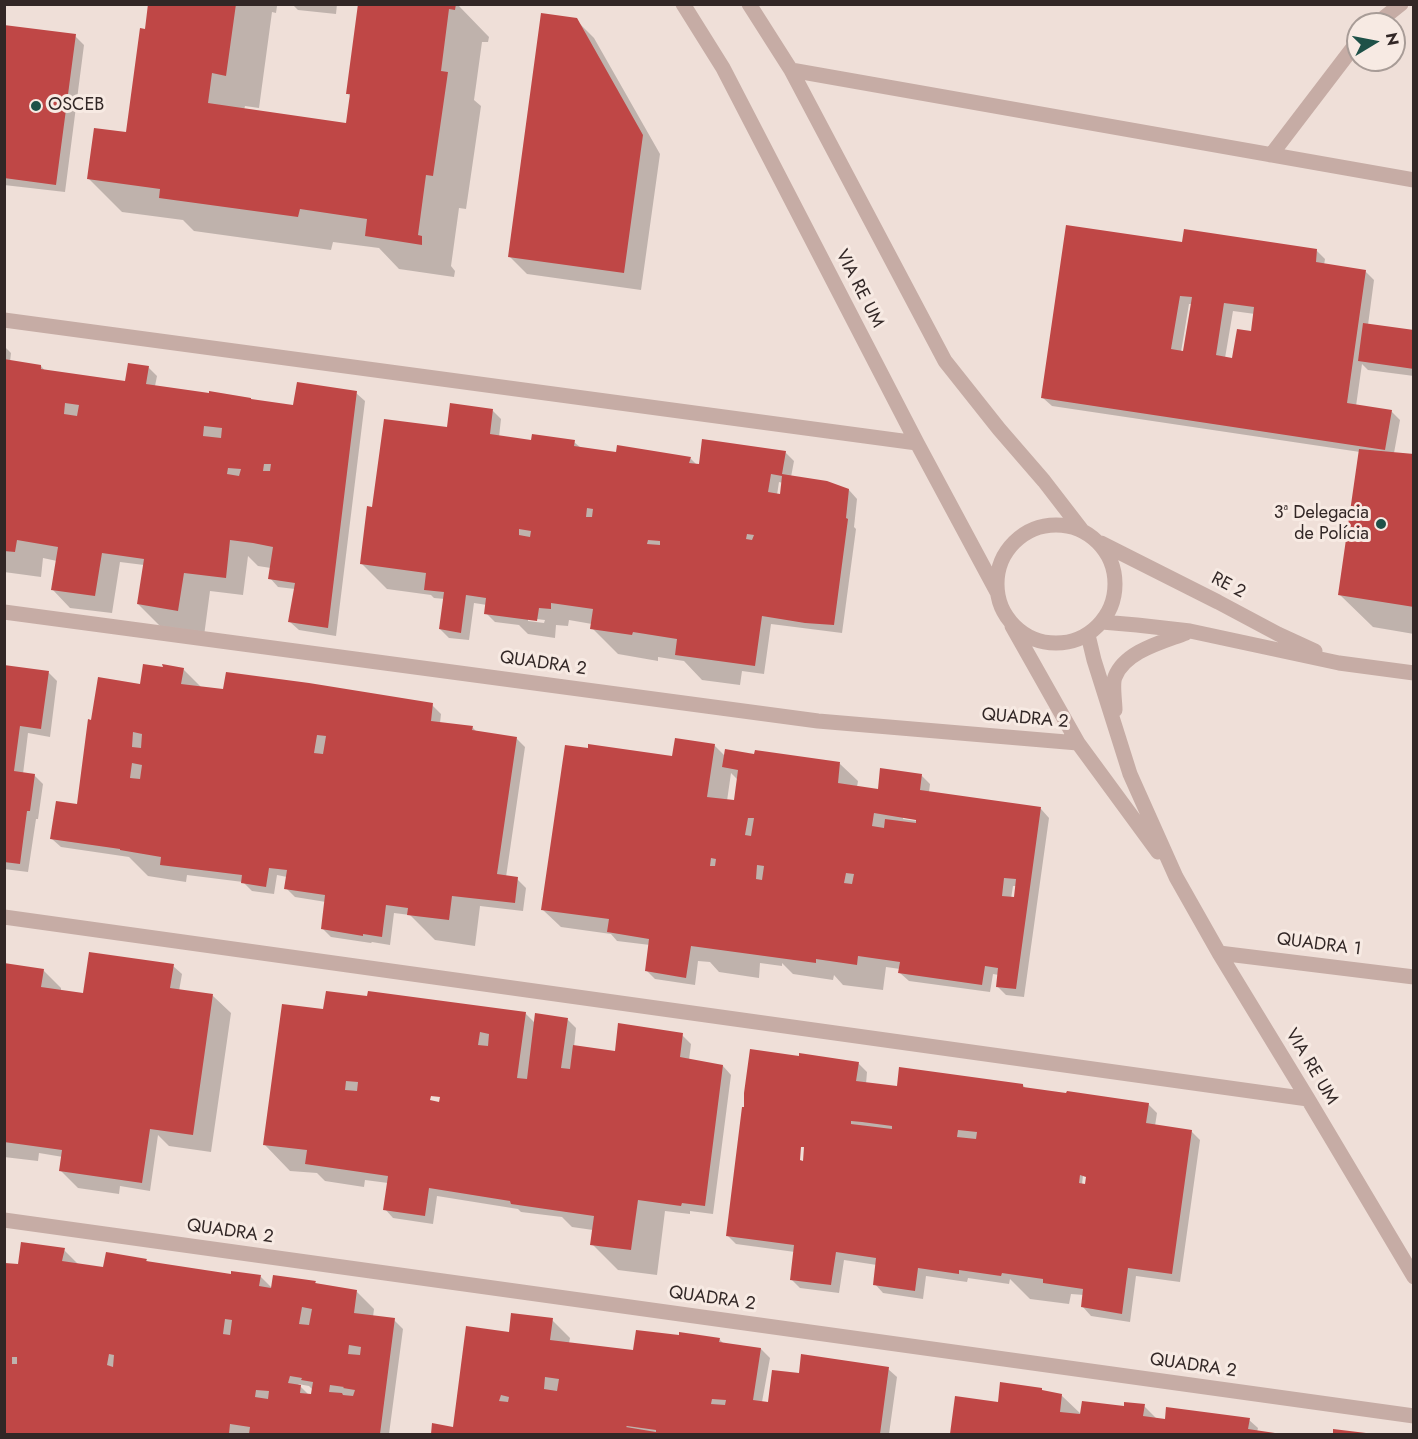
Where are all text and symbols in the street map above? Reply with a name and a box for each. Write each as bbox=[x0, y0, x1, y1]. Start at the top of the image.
north arrow bbox=[1346, 12, 1406, 72]
text: N bbox=[1380, 31, 1405, 47]
place label: OSCEB bbox=[48, 95, 104, 117]
marker: OSCEB bbox=[29, 99, 43, 113]
street label: VIA RE UM bbox=[830, 246, 888, 332]
place label: 3ª Delegacia de Polícia bbox=[1274, 503, 1369, 546]
marker: 3ª Delegacia de Polícia bbox=[1374, 517, 1388, 531]
street label: RE 2 bbox=[1207, 568, 1249, 604]
street label: QUADRA 2 bbox=[498, 647, 588, 681]
street label: QUADRA 2 bbox=[981, 704, 1069, 734]
street label: QUADRA 1 bbox=[1275, 929, 1363, 961]
street label: VIA RE UM bbox=[1280, 1025, 1342, 1109]
street label: QUADRA 2 bbox=[185, 1215, 275, 1249]
street label: QUADRA 2 bbox=[667, 1282, 757, 1316]
street label: QUADRA 2 bbox=[1148, 1349, 1238, 1383]

